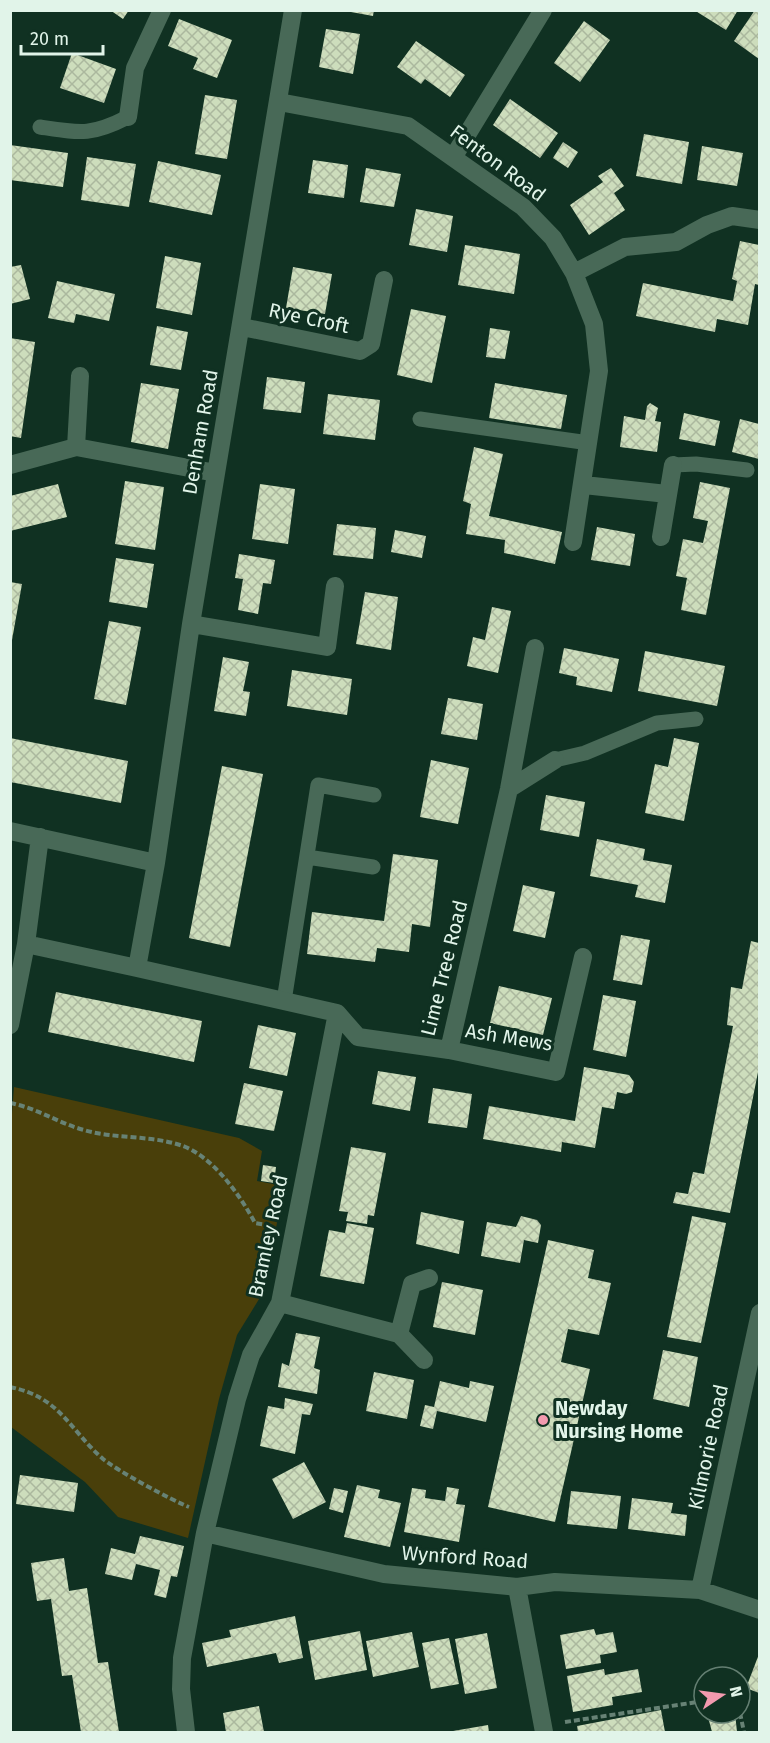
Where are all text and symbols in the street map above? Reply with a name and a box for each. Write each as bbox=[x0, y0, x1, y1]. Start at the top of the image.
scale bar bbox=[21, 18, 104, 56]
text: 20 m bbox=[30, 28, 69, 50]
street label: Fenton Road bbox=[445, 119, 551, 207]
street label: Rye Croft bbox=[267, 298, 352, 338]
street label: Denham Road bbox=[177, 368, 223, 496]
street label: Lime Tree Road bbox=[416, 898, 472, 1038]
street label: Ash Mews bbox=[464, 1018, 554, 1056]
street label: Bramley Road bbox=[243, 1172, 293, 1300]
street label: Kilmorie Road bbox=[683, 1382, 733, 1512]
place label: Newday Nursing Home bbox=[555, 1396, 683, 1443]
marker: Newday Nursing Home bbox=[536, 1413, 550, 1427]
street label: Wynford Road bbox=[401, 1541, 529, 1573]
north arrow bbox=[692, 1665, 752, 1725]
text: N bbox=[726, 1684, 747, 1699]

